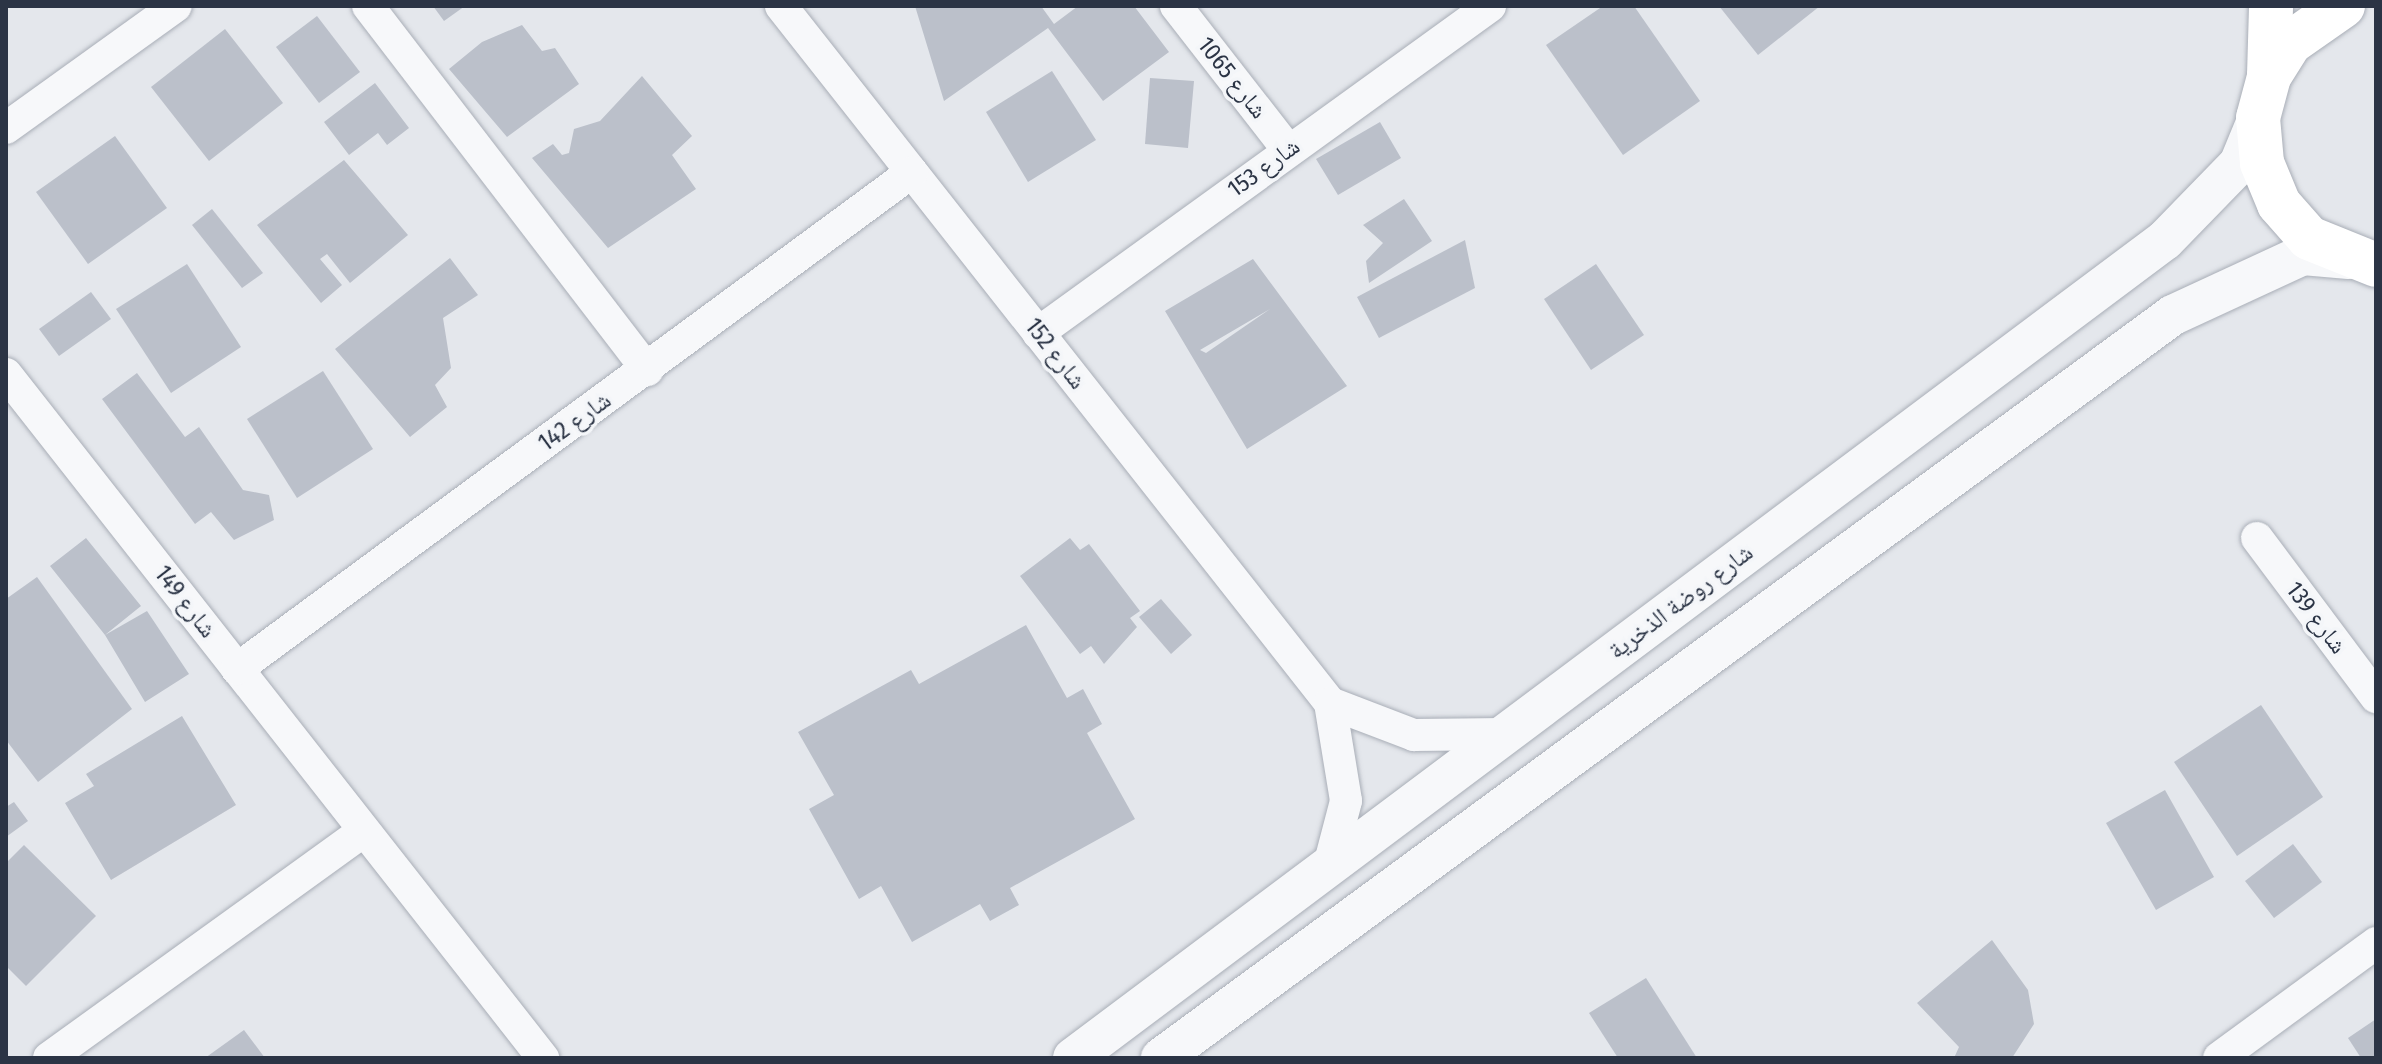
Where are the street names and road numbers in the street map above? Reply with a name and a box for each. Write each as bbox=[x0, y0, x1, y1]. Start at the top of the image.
street label: شارع 1065 bbox=[1191, 31, 1273, 125]
street label: شارع 153 bbox=[1222, 132, 1306, 204]
street label: شارع 152 bbox=[1018, 313, 1092, 395]
street label: شارع 142 bbox=[533, 386, 617, 458]
street label: شارع روضة الذخرية bbox=[1603, 538, 1759, 666]
street label: شارع 149 bbox=[148, 560, 222, 644]
street label: شارع 139 bbox=[2280, 576, 2352, 660]

